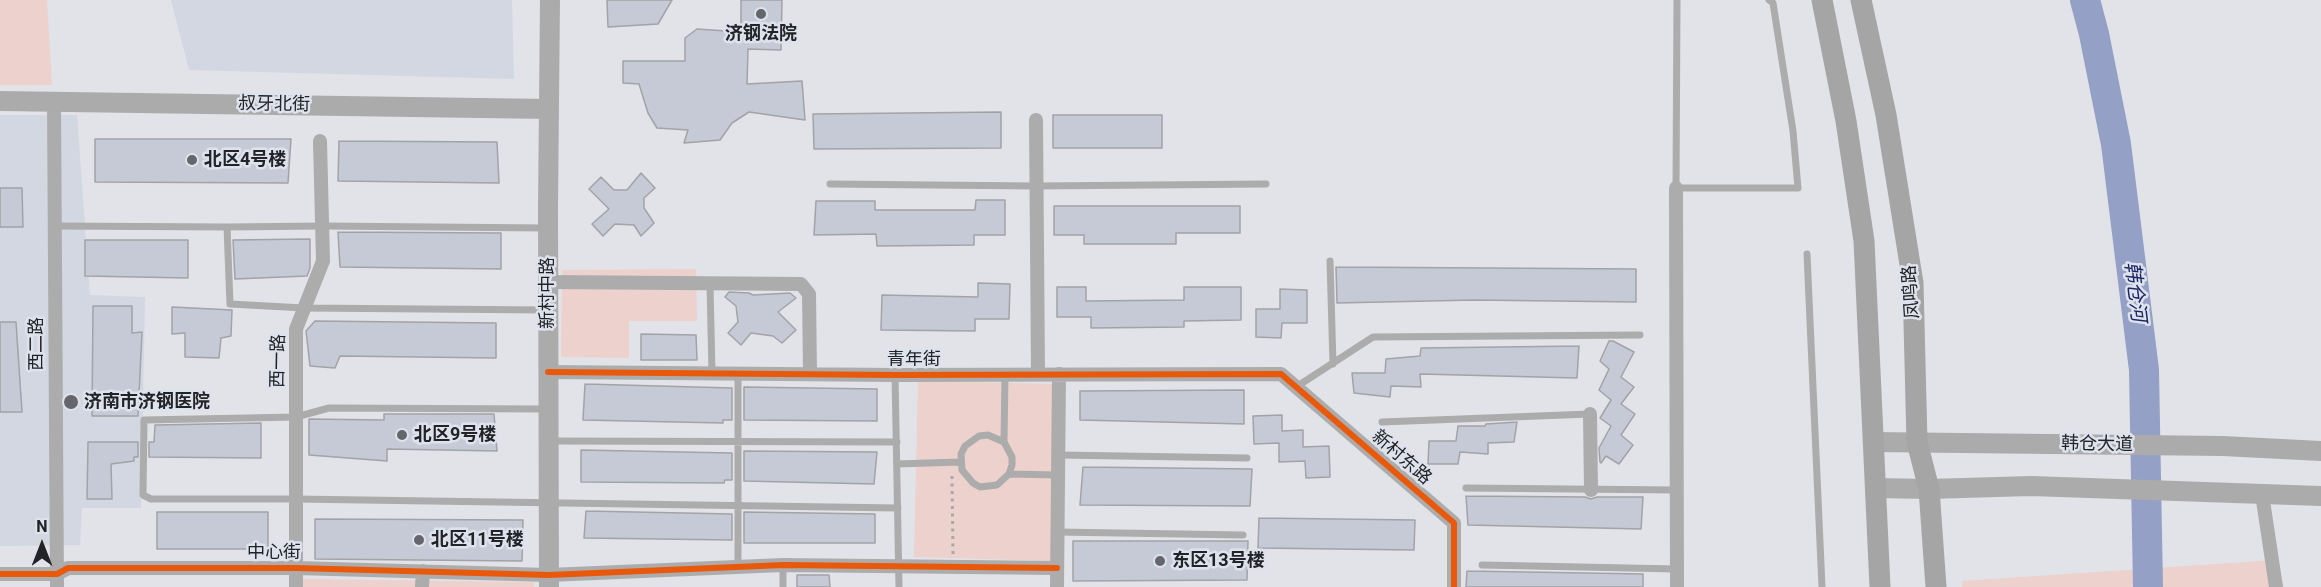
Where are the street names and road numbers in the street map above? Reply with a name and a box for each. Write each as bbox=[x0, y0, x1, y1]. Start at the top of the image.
street label: 叔牙北街 bbox=[238, 94, 310, 116]
street label: 新村中路 bbox=[537, 257, 559, 329]
street label: 凤鸣路 bbox=[1899, 264, 1925, 320]
street label: 西二路 bbox=[26, 317, 48, 371]
street label: 西一路 bbox=[268, 334, 290, 388]
street label: 青年街 bbox=[887, 349, 941, 371]
street label: 新村东路 bbox=[1367, 426, 1435, 490]
street label: 韩仓大道 bbox=[2061, 434, 2133, 456]
street label: 中心街 bbox=[247, 542, 301, 564]

